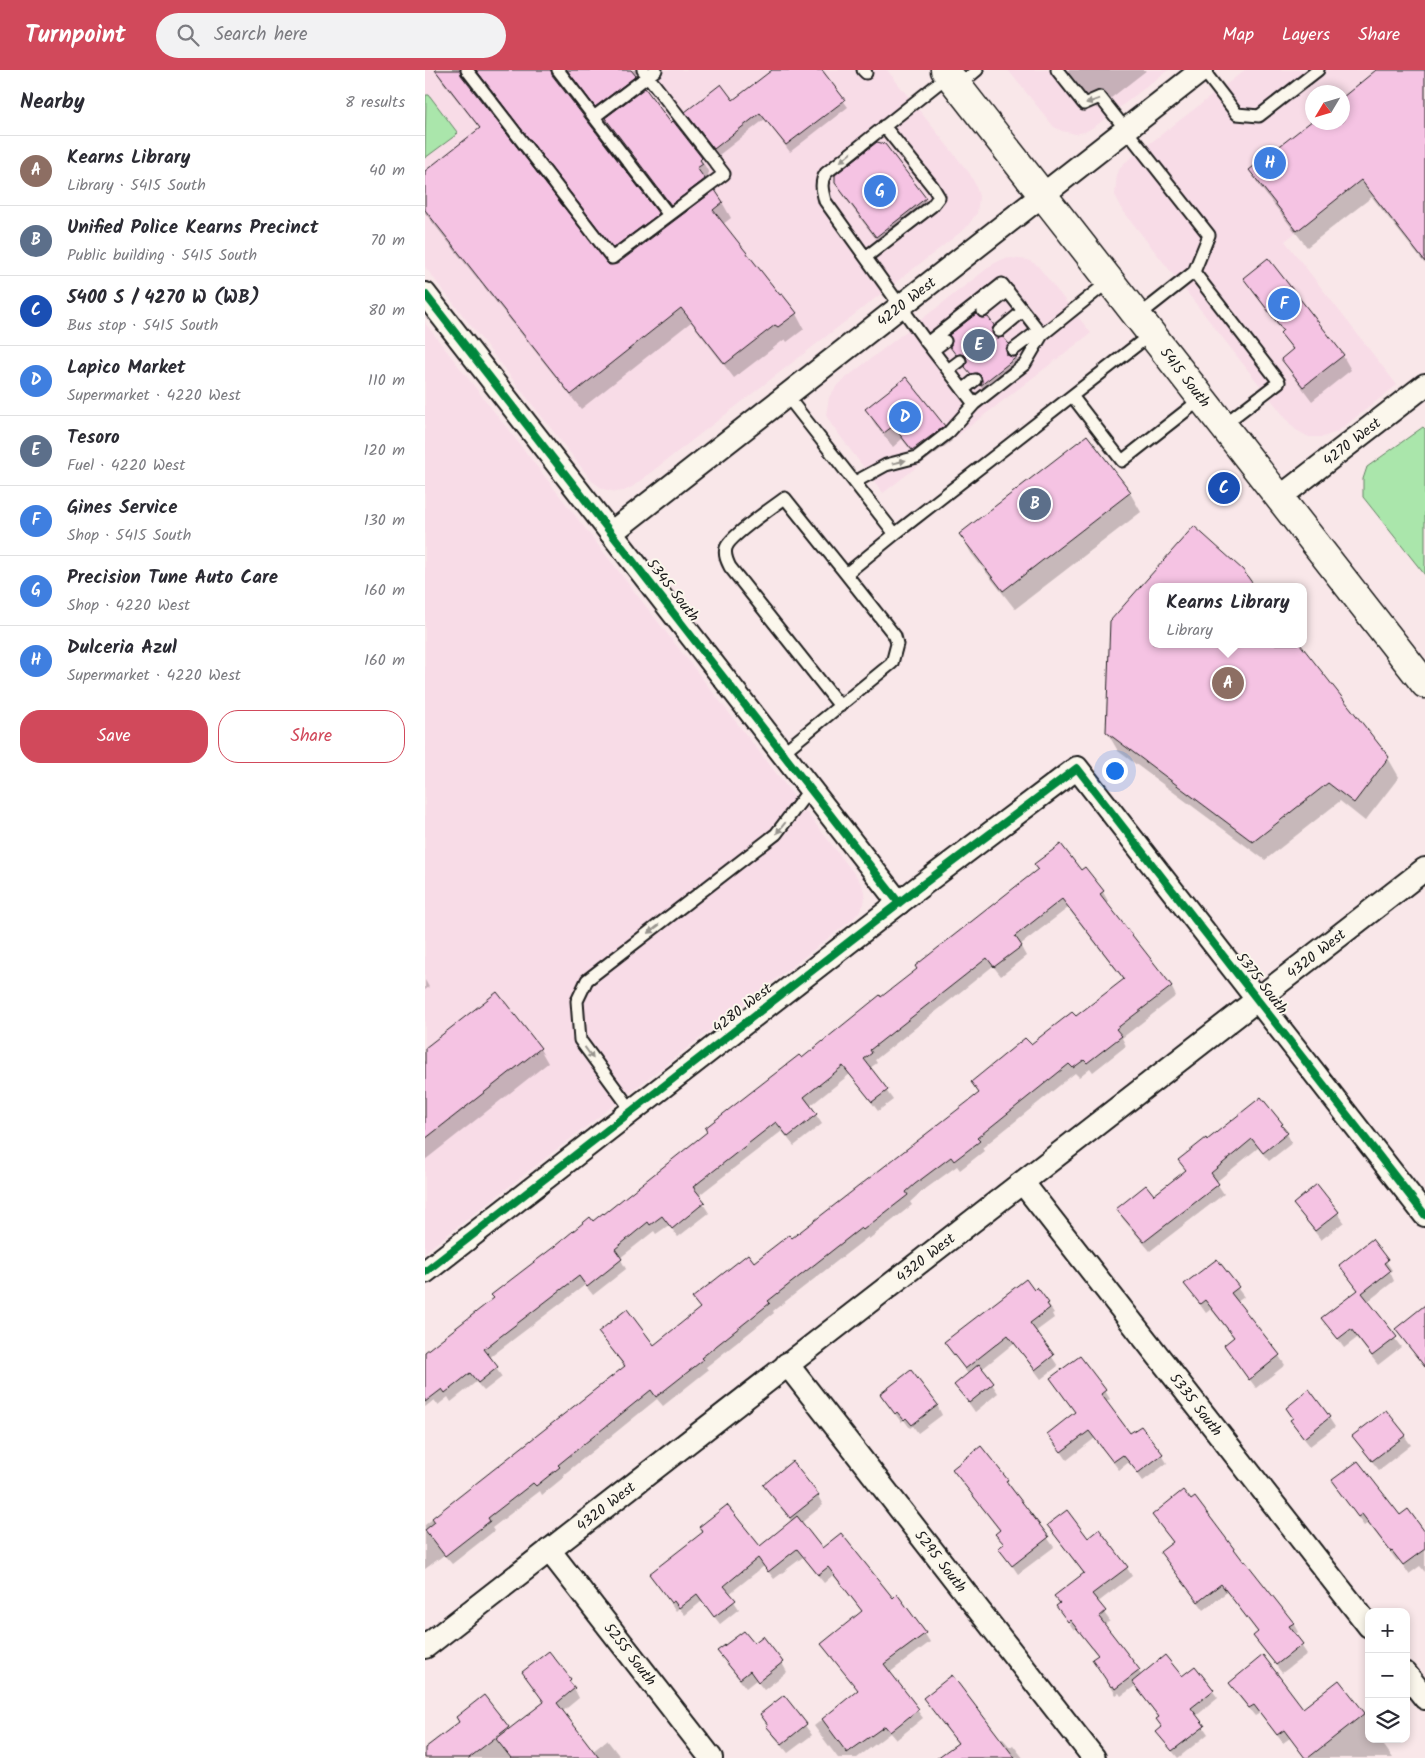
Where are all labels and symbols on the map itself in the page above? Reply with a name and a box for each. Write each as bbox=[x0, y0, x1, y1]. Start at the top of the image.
north arrow bbox=[1305, 85, 1350, 130]
one-way arrow bbox=[1085, 97, 1100, 105]
pin: H bbox=[1254, 144, 1286, 182]
one-way arrow bbox=[839, 151, 852, 162]
pin: G bbox=[864, 172, 896, 210]
street label: 4220 West bbox=[872, 271, 942, 334]
pin: F bbox=[1268, 285, 1300, 323]
pin: E bbox=[963, 326, 995, 364]
street label: 5415 South bbox=[1153, 343, 1216, 413]
pin: D bbox=[889, 398, 921, 436]
street label: 4270 West bbox=[1318, 412, 1387, 473]
one-way arrow bbox=[891, 458, 906, 466]
pin: C bbox=[1208, 469, 1240, 507]
pin: B bbox=[1019, 485, 1051, 523]
street label: 5345 South bbox=[640, 554, 705, 627]
pin: A bbox=[1212, 664, 1244, 702]
your location bbox=[1102, 758, 1128, 784]
one-way arrow bbox=[775, 821, 786, 834]
one-way arrow bbox=[647, 924, 661, 934]
street label: 4320 West bbox=[1282, 924, 1352, 985]
street label: 5375 South bbox=[1229, 947, 1293, 1020]
street label: 4280 West bbox=[708, 978, 778, 1040]
one-way arrow bbox=[584, 1046, 595, 1059]
street label: 4320 West bbox=[891, 1227, 961, 1289]
street label: 5335 South bbox=[1163, 1368, 1228, 1442]
street label: 4320 West bbox=[571, 1476, 641, 1538]
street label: 5295 South bbox=[908, 1525, 972, 1598]
street label: 5255 South bbox=[597, 1618, 662, 1692]

